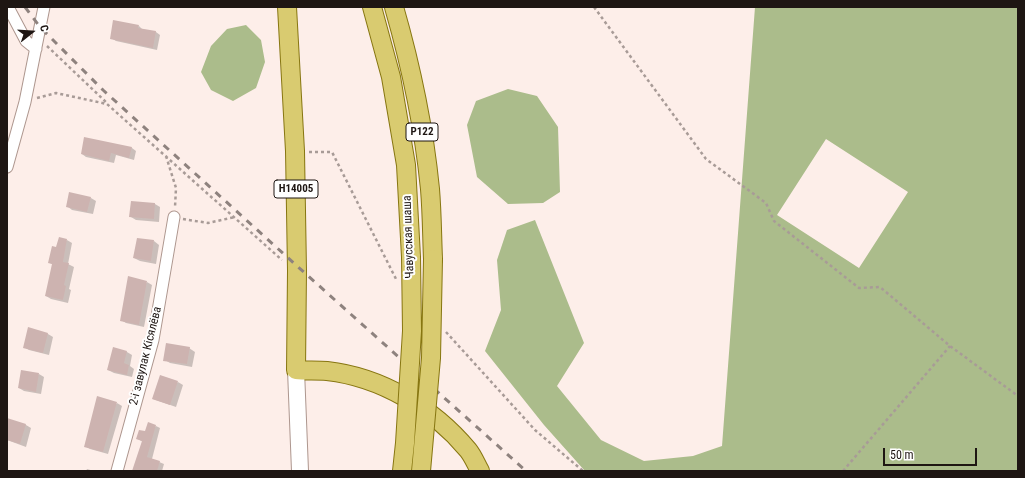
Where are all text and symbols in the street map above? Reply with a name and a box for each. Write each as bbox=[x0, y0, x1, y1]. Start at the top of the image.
north arrow bbox=[12, 12, 52, 52]
text: С bbox=[37, 23, 51, 33]
road number: Р122 bbox=[406, 123, 438, 141]
road number: Н14005 bbox=[274, 180, 318, 198]
street label: Чавусская шаша bbox=[400, 195, 418, 279]
street label: 2-і завулак Кісялёва bbox=[127, 305, 165, 407]
scale bar bbox=[885, 440, 979, 466]
text: 50 m bbox=[890, 448, 914, 462]

